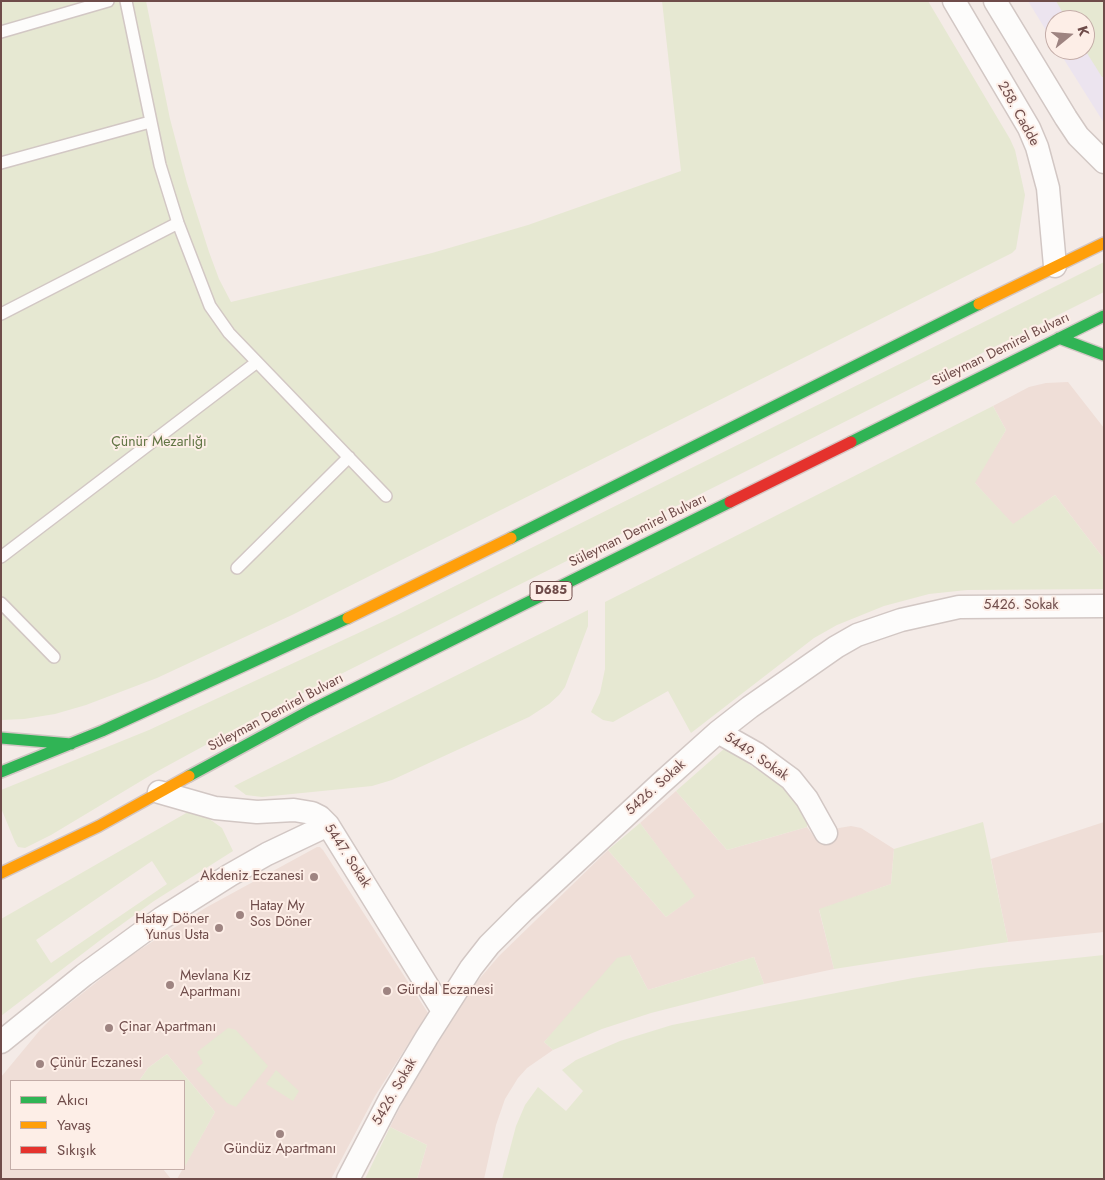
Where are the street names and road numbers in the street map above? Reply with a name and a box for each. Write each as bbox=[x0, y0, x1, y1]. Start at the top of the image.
street label: 258. Cadde bbox=[993, 79, 1043, 149]
street label: Süleyman Demirel Bulvarı bbox=[930, 309, 1072, 391]
street label: Süleyman Demirel Bulvarı bbox=[567, 490, 709, 572]
road number: D685 bbox=[530, 582, 572, 600]
street label: 5426. Sokak bbox=[984, 598, 1058, 614]
street label: Süleyman Demirel Bulvarı bbox=[205, 670, 347, 756]
street label: 5449. Sokak bbox=[721, 729, 791, 785]
street label: 5426. Sokak bbox=[623, 757, 689, 819]
street label: 5447. Sokak bbox=[320, 821, 374, 891]
street label: 5426. Sokak bbox=[369, 1055, 421, 1129]

